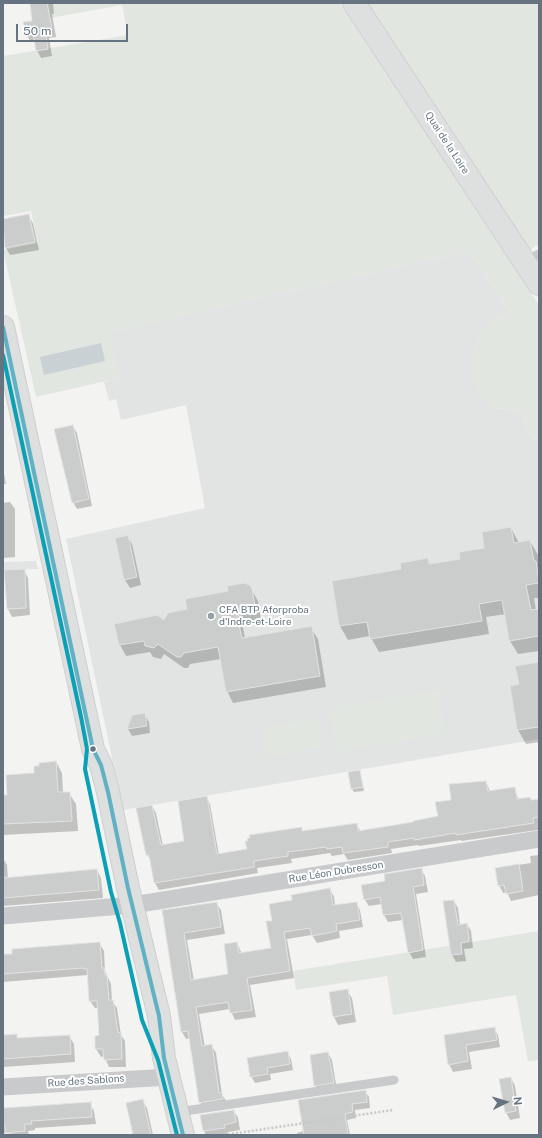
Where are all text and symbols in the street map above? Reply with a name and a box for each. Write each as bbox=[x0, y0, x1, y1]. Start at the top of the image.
scale bar bbox=[18, 16, 130, 42]
text: 50 m bbox=[23, 24, 51, 38]
street label: Quai de la Loire bbox=[422, 110, 472, 176]
place label: CFA BTP Aforproba d'Indre-et-Loire bbox=[219, 604, 309, 628]
marker: CFA BTP Aforproba d'Indre-et-Loire bbox=[206, 611, 216, 621]
unlabelled marker bbox=[88, 744, 98, 754]
street label: Rue Léon Dubresson bbox=[288, 859, 384, 885]
street label: Rue des Sablons bbox=[47, 1072, 125, 1090]
north arrow bbox=[486, 1082, 526, 1122]
text: N bbox=[512, 1096, 524, 1106]

